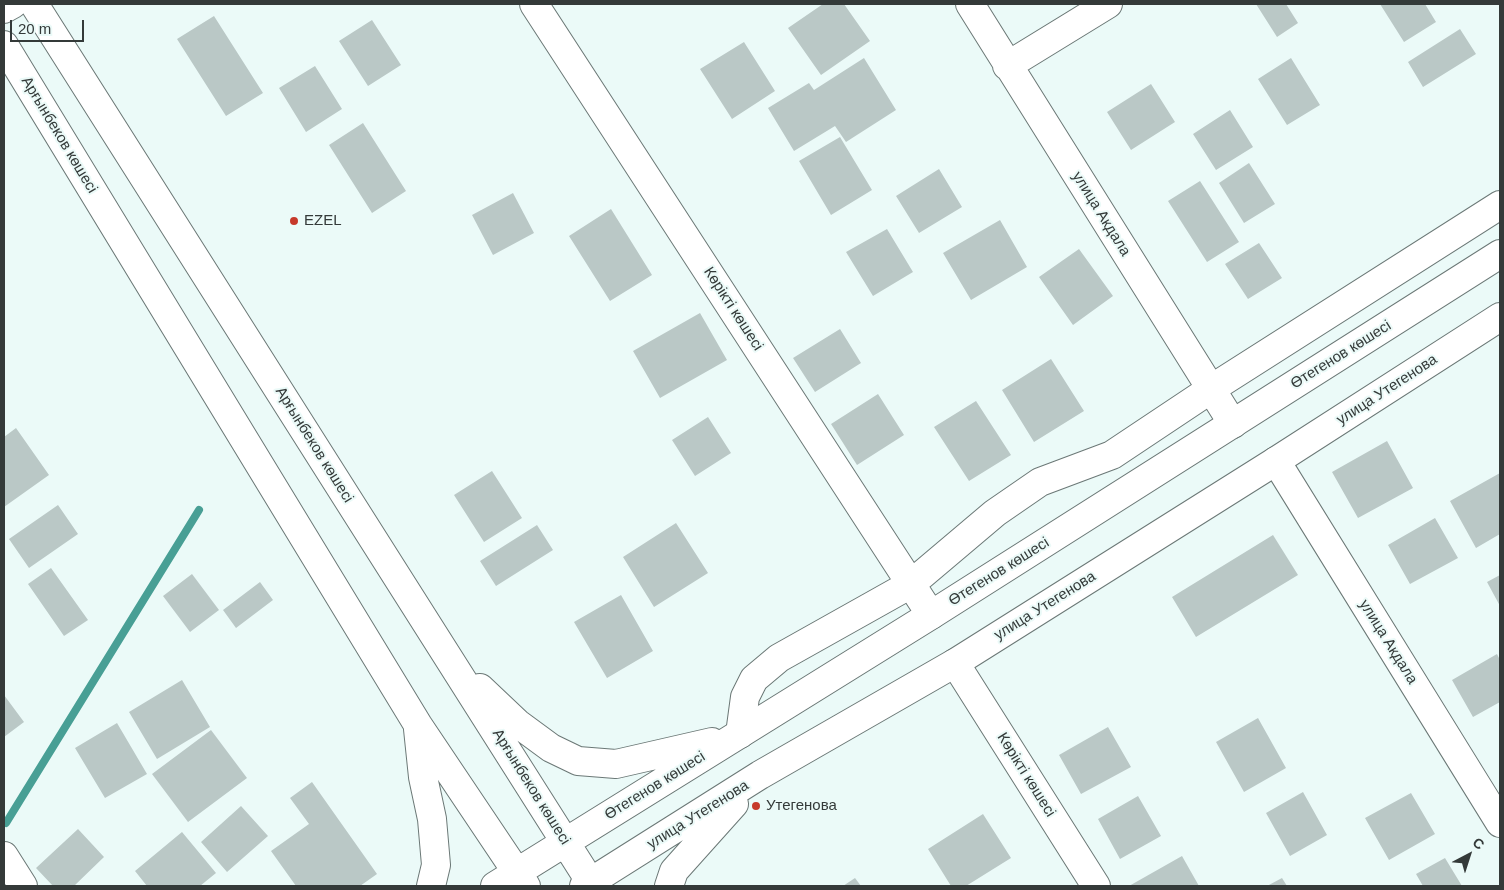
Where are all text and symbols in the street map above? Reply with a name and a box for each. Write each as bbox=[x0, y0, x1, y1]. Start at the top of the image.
scale bar bbox=[12, 10, 86, 42]
text: 20 m bbox=[18, 20, 51, 37]
street label: Арғынбеков көшесі bbox=[17, 73, 101, 197]
street label: улица Акдала bbox=[1068, 168, 1134, 260]
place label: EZEL bbox=[304, 212, 342, 230]
marker: EZEL bbox=[288, 215, 300, 227]
street label: Көрікті көшесі bbox=[699, 264, 767, 354]
street label: Өтегенов көшесі bbox=[1287, 317, 1395, 393]
street label: улица Утегенова bbox=[1333, 351, 1441, 429]
street label: Арғынбеков көшесі bbox=[271, 384, 357, 506]
street label: Өтегенов көшесі bbox=[945, 534, 1053, 610]
street label: улица Утегенова bbox=[991, 568, 1099, 644]
street label: улица Акдала bbox=[1355, 596, 1421, 688]
street label: Арғынбеков көшесі bbox=[488, 726, 574, 848]
street label: Көрікті көшесі bbox=[993, 730, 1059, 820]
street label: Өтегенов көшесі bbox=[601, 748, 709, 824]
street label: улица Утегенова bbox=[644, 777, 752, 853]
place label: Утегенова bbox=[766, 797, 837, 815]
marker: Утегенова bbox=[750, 800, 762, 812]
north arrow bbox=[1444, 830, 1494, 880]
text: С bbox=[1470, 834, 1488, 853]

